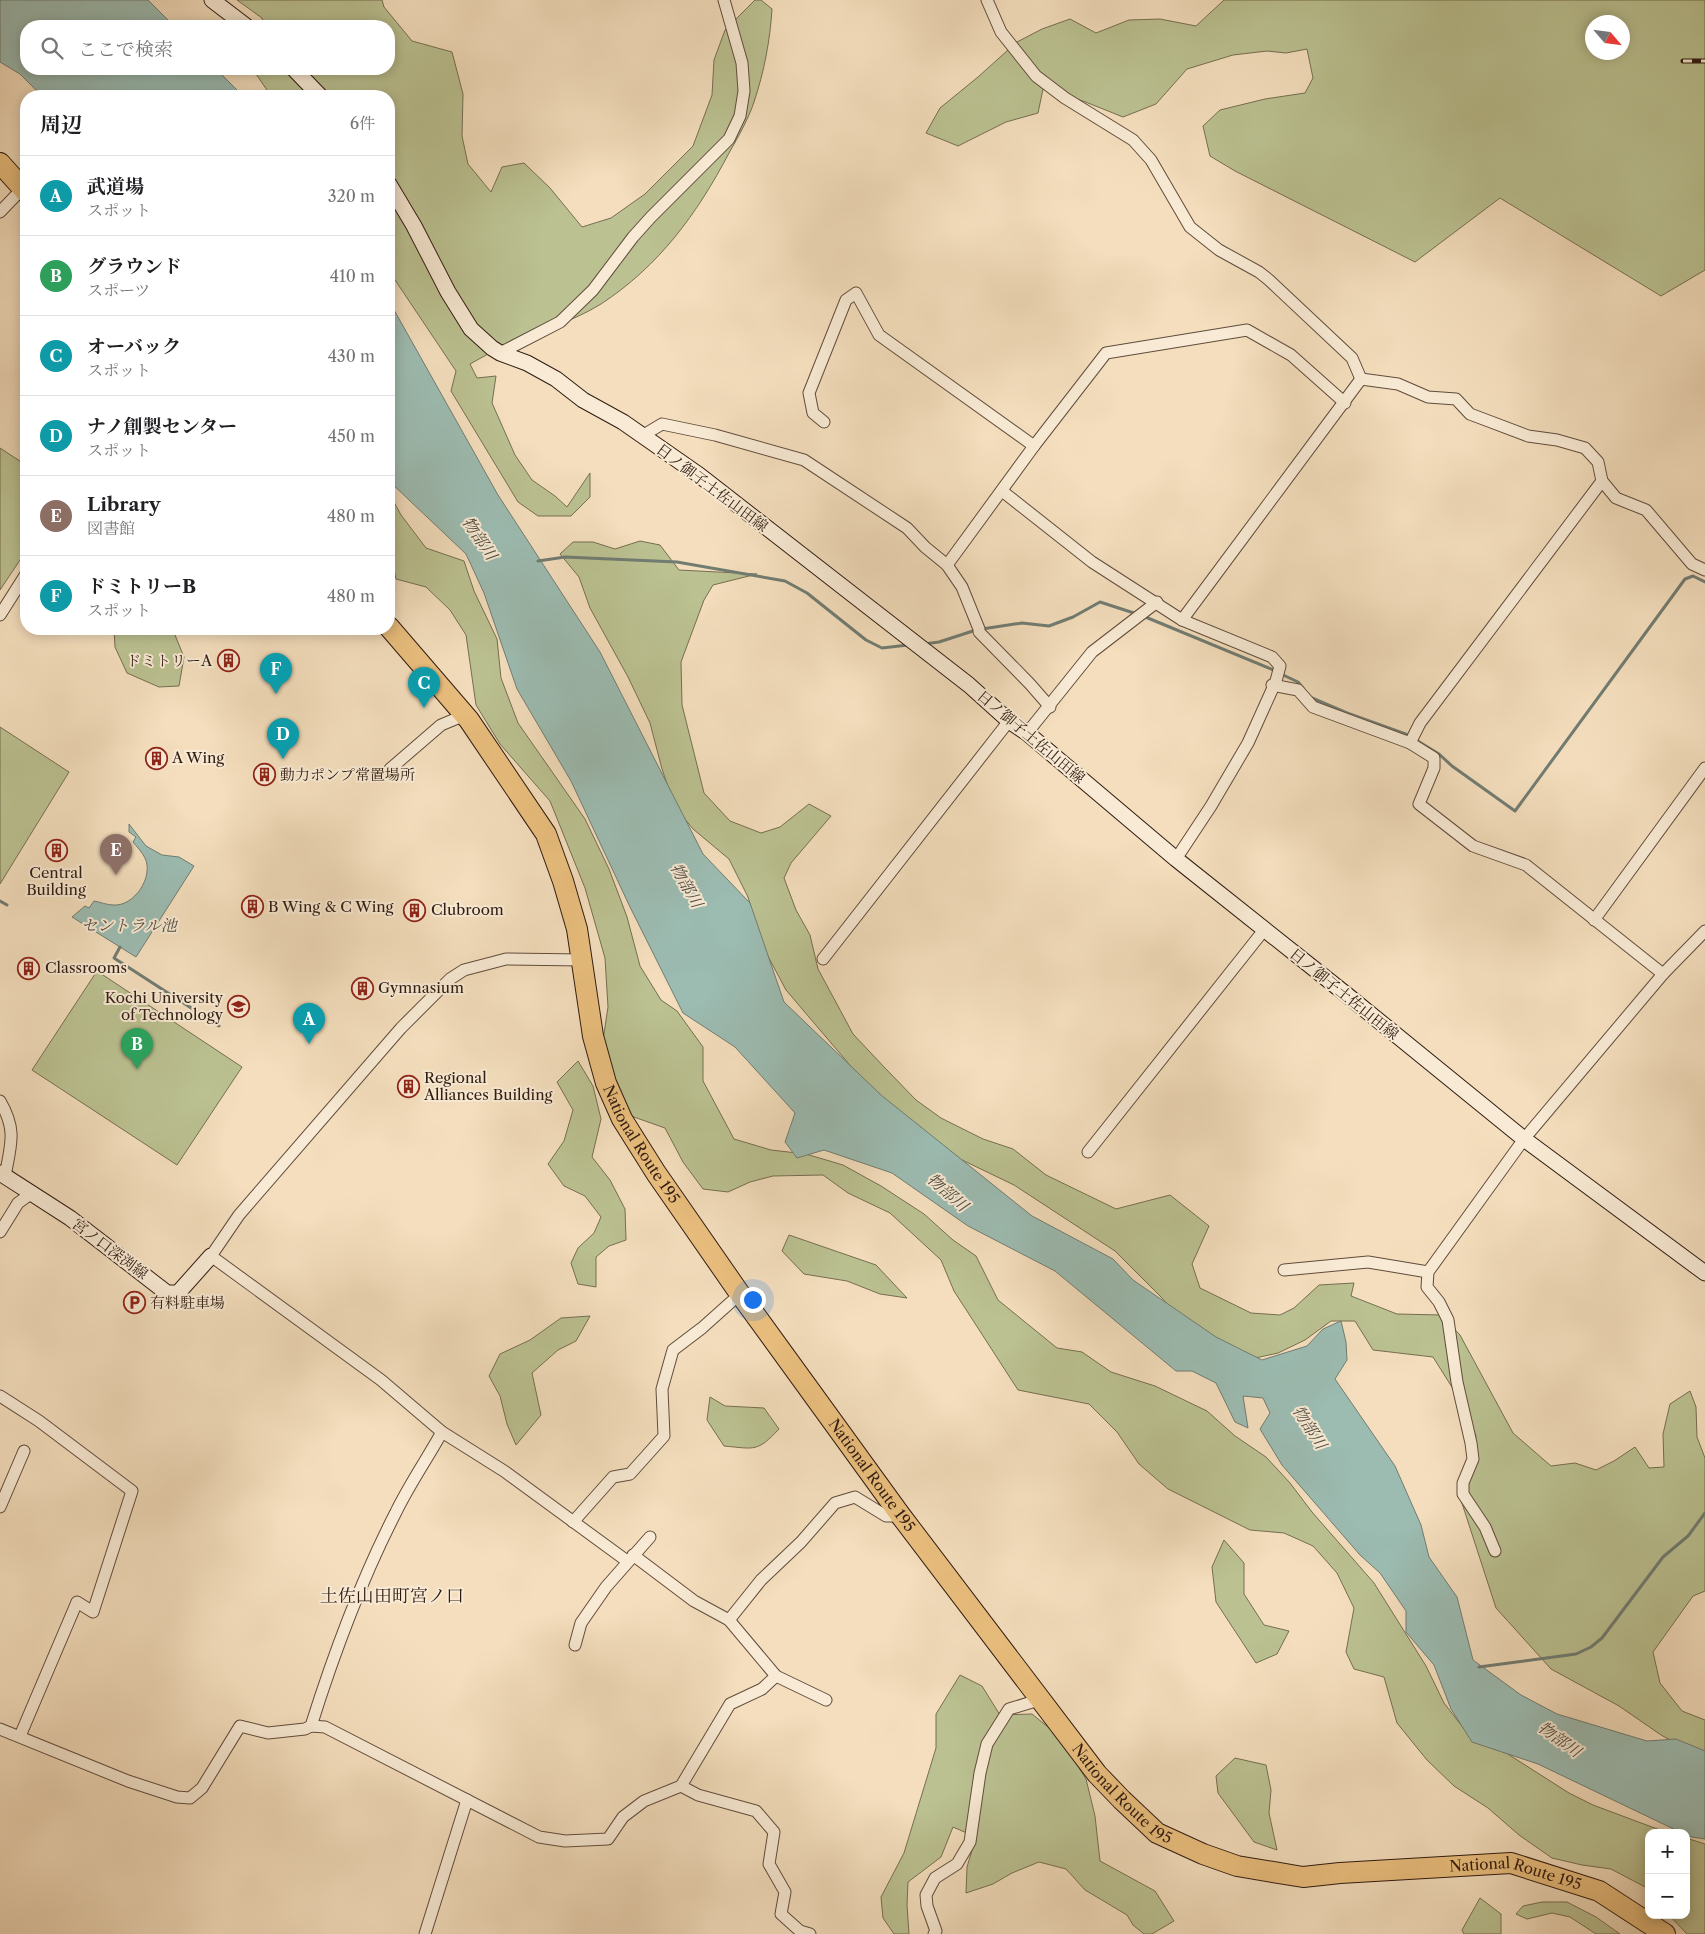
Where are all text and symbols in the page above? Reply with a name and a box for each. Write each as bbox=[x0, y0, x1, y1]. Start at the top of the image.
north arrow bbox=[1585, 15, 1630, 60]
search box bbox=[20, 20, 395, 75]
icon: search bbox=[38, 34, 66, 62]
text: ここで検索 bbox=[78, 38, 173, 61]
text: 周辺 bbox=[40, 112, 82, 137]
text: 6件 bbox=[350, 113, 375, 133]
text: 武道場 bbox=[87, 175, 144, 198]
text: A bbox=[50, 186, 62, 206]
text: 320 m bbox=[328, 186, 375, 206]
text: スポット bbox=[87, 200, 151, 220]
text: グラウンド bbox=[87, 255, 182, 278]
text: B bbox=[50, 266, 62, 286]
text: 410 m bbox=[330, 266, 375, 286]
text: スポーツ bbox=[87, 280, 150, 300]
text: オーバック bbox=[87, 335, 181, 358]
text: C bbox=[50, 346, 62, 366]
text: 430 m bbox=[328, 346, 375, 366]
text: スポット bbox=[87, 360, 151, 380]
text: ナノ創製センター bbox=[87, 415, 237, 438]
text: D bbox=[49, 426, 63, 446]
text: 450 m bbox=[328, 426, 375, 446]
street label: 日ノ御子土佐山田線 bbox=[653, 439, 772, 536]
text: スポット bbox=[87, 440, 151, 460]
text: Library bbox=[87, 493, 160, 516]
text: E bbox=[50, 506, 62, 526]
text: 480 m bbox=[327, 506, 375, 526]
water label: 物部川 bbox=[458, 513, 503, 565]
text: 図書館 bbox=[87, 518, 135, 538]
text: ドミトリーB bbox=[87, 575, 196, 598]
text: F bbox=[51, 586, 61, 606]
text: 480 m bbox=[327, 586, 375, 606]
text: スポット bbox=[87, 600, 151, 620]
building icon: ドミトリーA bbox=[216, 649, 240, 673]
place label: ドミトリーA bbox=[126, 651, 213, 670]
pin: F bbox=[260, 653, 292, 694]
pin: C bbox=[408, 667, 440, 708]
street label: 日ノ御子土佐山田線 bbox=[974, 686, 1089, 787]
pin: D bbox=[267, 718, 299, 759]
building icon: A Wing bbox=[144, 746, 168, 770]
place label: A Wing bbox=[171, 748, 224, 767]
building icon: 動力ポンプ常置場所 bbox=[252, 763, 276, 787]
place label: 動力ポンプ常置場所 bbox=[280, 765, 415, 784]
pin: E bbox=[100, 834, 132, 875]
building icon: Central Building bbox=[44, 838, 68, 862]
water label: 物部川 bbox=[667, 859, 708, 913]
place label: Central Building bbox=[26, 863, 86, 899]
building icon: B Wing & C Wing bbox=[240, 895, 264, 919]
place label: B Wing & C Wing bbox=[268, 897, 394, 916]
building icon: Clubroom bbox=[403, 898, 427, 922]
place label: Clubroom bbox=[431, 900, 504, 919]
water label: セントラル池 bbox=[81, 915, 179, 935]
street label: 日ノ御子土佐山田線 bbox=[1286, 944, 1403, 1043]
building icon: Classrooms bbox=[17, 956, 41, 980]
place label: Classrooms bbox=[45, 958, 127, 977]
building icon: Gymnasium bbox=[350, 976, 374, 1000]
place label: Gymnasium bbox=[378, 978, 464, 997]
place label: Kochi University of Technology bbox=[105, 988, 224, 1024]
school or university icon: Kochi University of Technology bbox=[227, 995, 251, 1019]
pin: A bbox=[293, 1003, 325, 1044]
pin: B bbox=[121, 1028, 153, 1069]
place label: Regional Alliances Building bbox=[423, 1068, 553, 1104]
building icon: Regional Alliances Building bbox=[396, 1075, 420, 1099]
street label: National Route 195 bbox=[599, 1082, 684, 1207]
water label: 物部川 bbox=[923, 1169, 974, 1217]
street label: 宮ノ口深渕線 bbox=[69, 1214, 152, 1283]
your location bbox=[740, 1287, 766, 1313]
parking icon: 有料駐車場 bbox=[122, 1291, 146, 1315]
place label: 有料駐車場 bbox=[150, 1293, 225, 1312]
water label: 物部川 bbox=[1289, 1401, 1333, 1454]
street label: National Route 195 bbox=[825, 1415, 920, 1535]
district label: 土佐山田町宮ノ口 bbox=[320, 1585, 464, 1607]
water label: 物部川 bbox=[1535, 1717, 1587, 1762]
street label: National Route 195 bbox=[1068, 1740, 1175, 1848]
map controls bbox=[1645, 1829, 1690, 1919]
button: + bbox=[1645, 1829, 1690, 1874]
street label: National Route 195 bbox=[1449, 1853, 1584, 1894]
button: − bbox=[1645, 1874, 1690, 1919]

